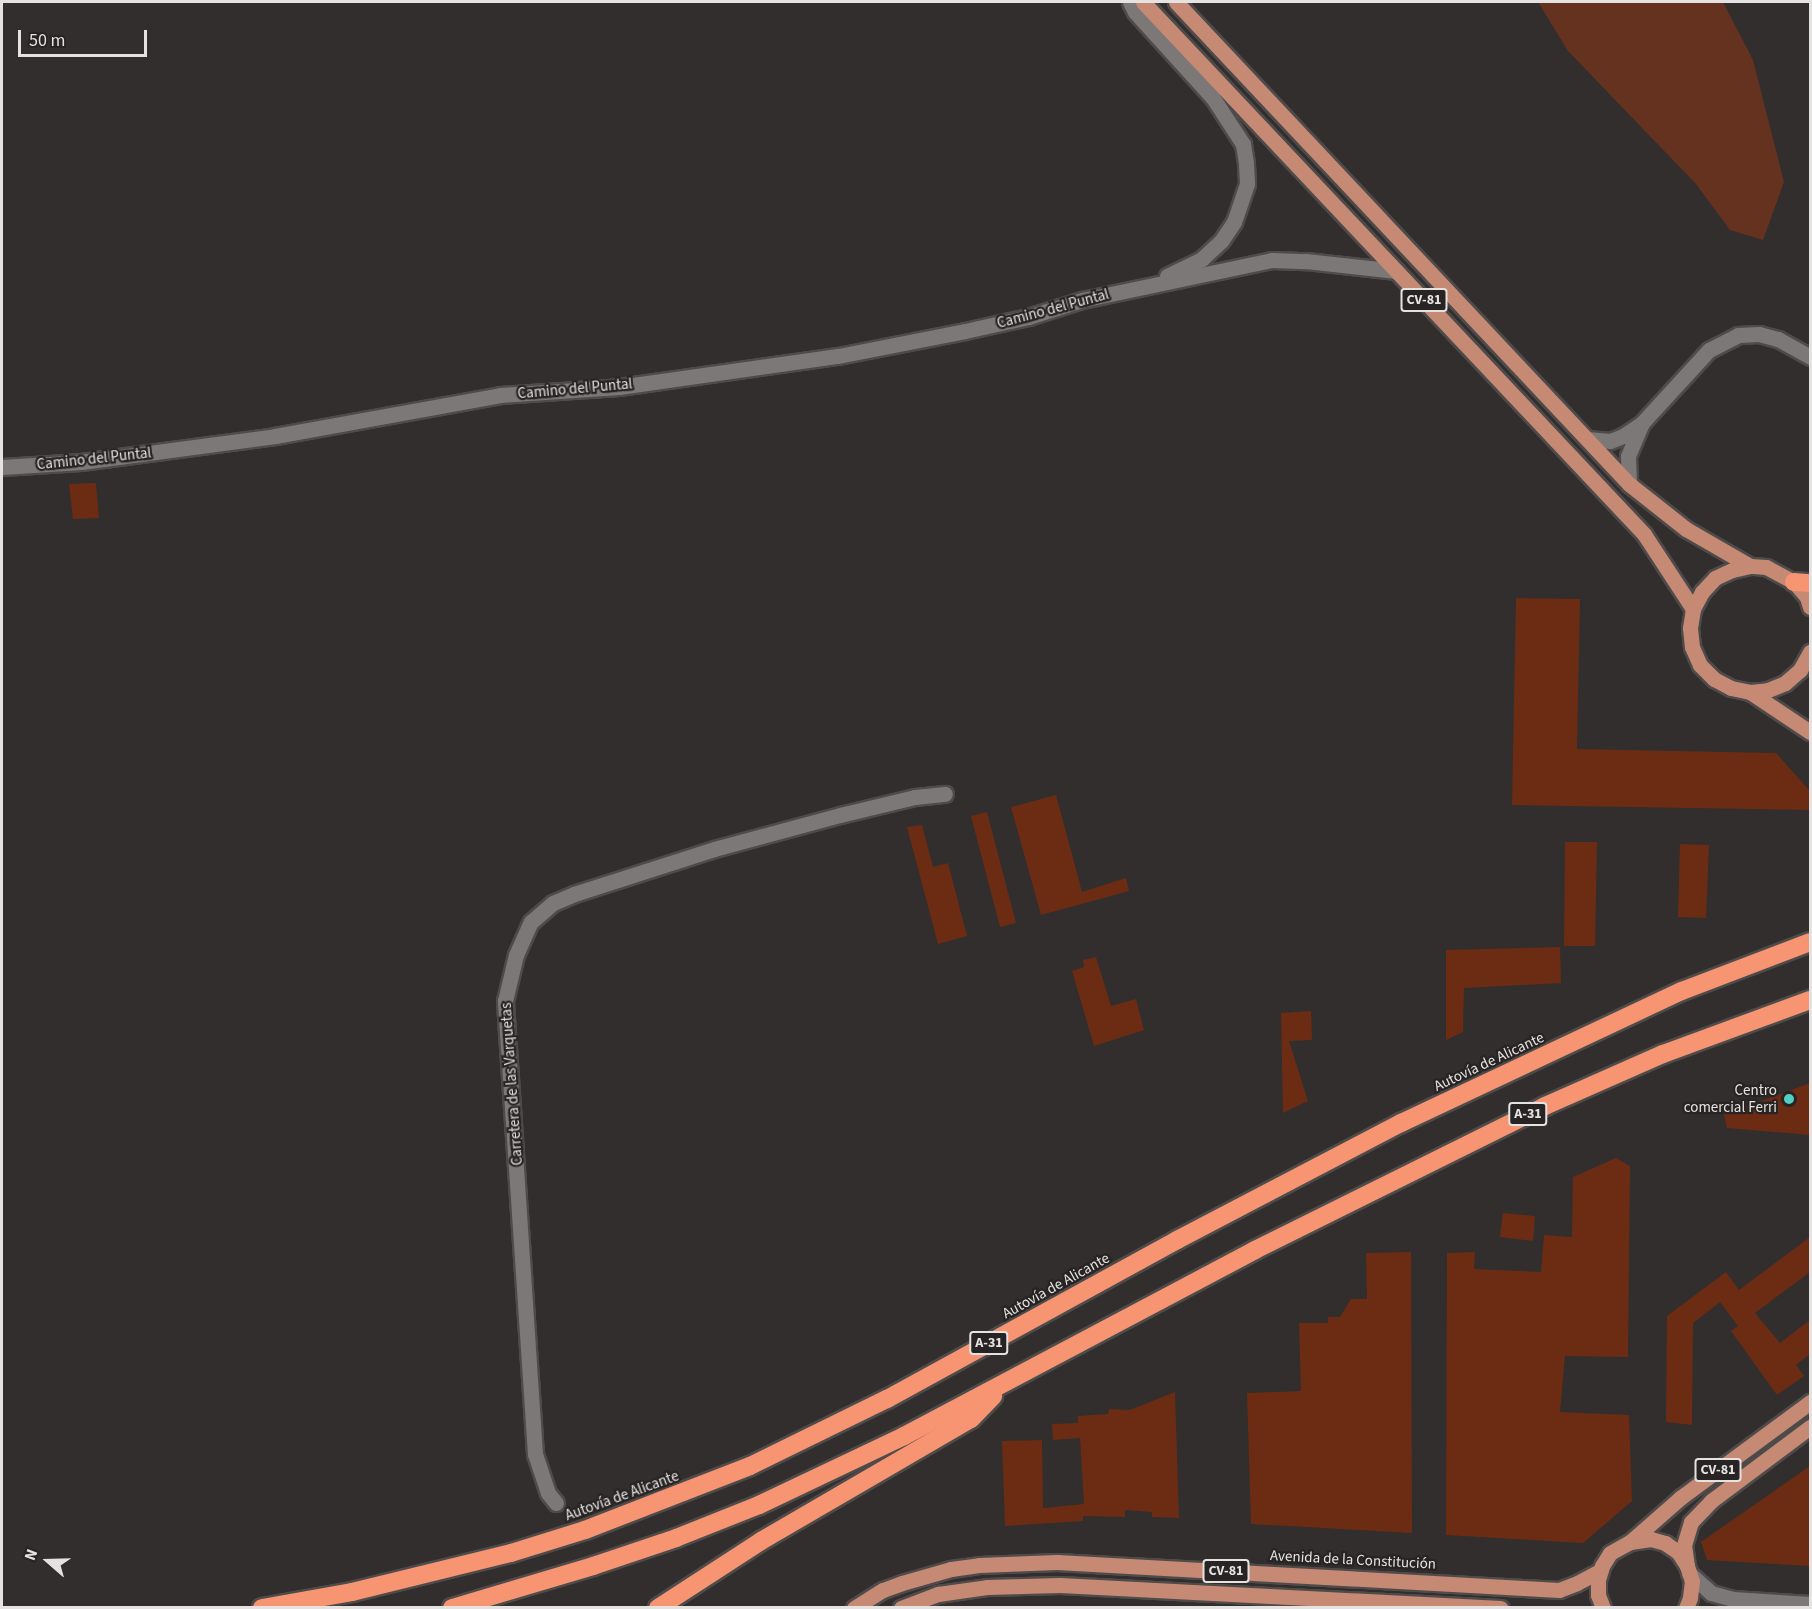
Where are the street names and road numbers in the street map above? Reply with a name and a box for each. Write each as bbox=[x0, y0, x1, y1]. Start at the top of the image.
street label: Camino del Puntal bbox=[995, 285, 1111, 333]
road number: CV-81 bbox=[1400, 289, 1448, 311]
street label: Camino del Puntal bbox=[517, 375, 633, 403]
street label: Camino del Puntal bbox=[36, 444, 152, 474]
street label: Carretera de las Varquetas bbox=[497, 1002, 527, 1166]
street label: Autovía de Alicante bbox=[1431, 1029, 1547, 1095]
road number: A-31 bbox=[1507, 1103, 1549, 1125]
street label: Autovía de Alicante bbox=[999, 1249, 1113, 1323]
road number: A-31 bbox=[968, 1332, 1010, 1354]
road number: CV-81 bbox=[1694, 1459, 1742, 1481]
street label: Autovía de Alicante bbox=[563, 1467, 681, 1525]
street label: Avenida de la Constitución bbox=[1270, 1547, 1436, 1573]
road number: CV-81 bbox=[1202, 1560, 1250, 1582]

